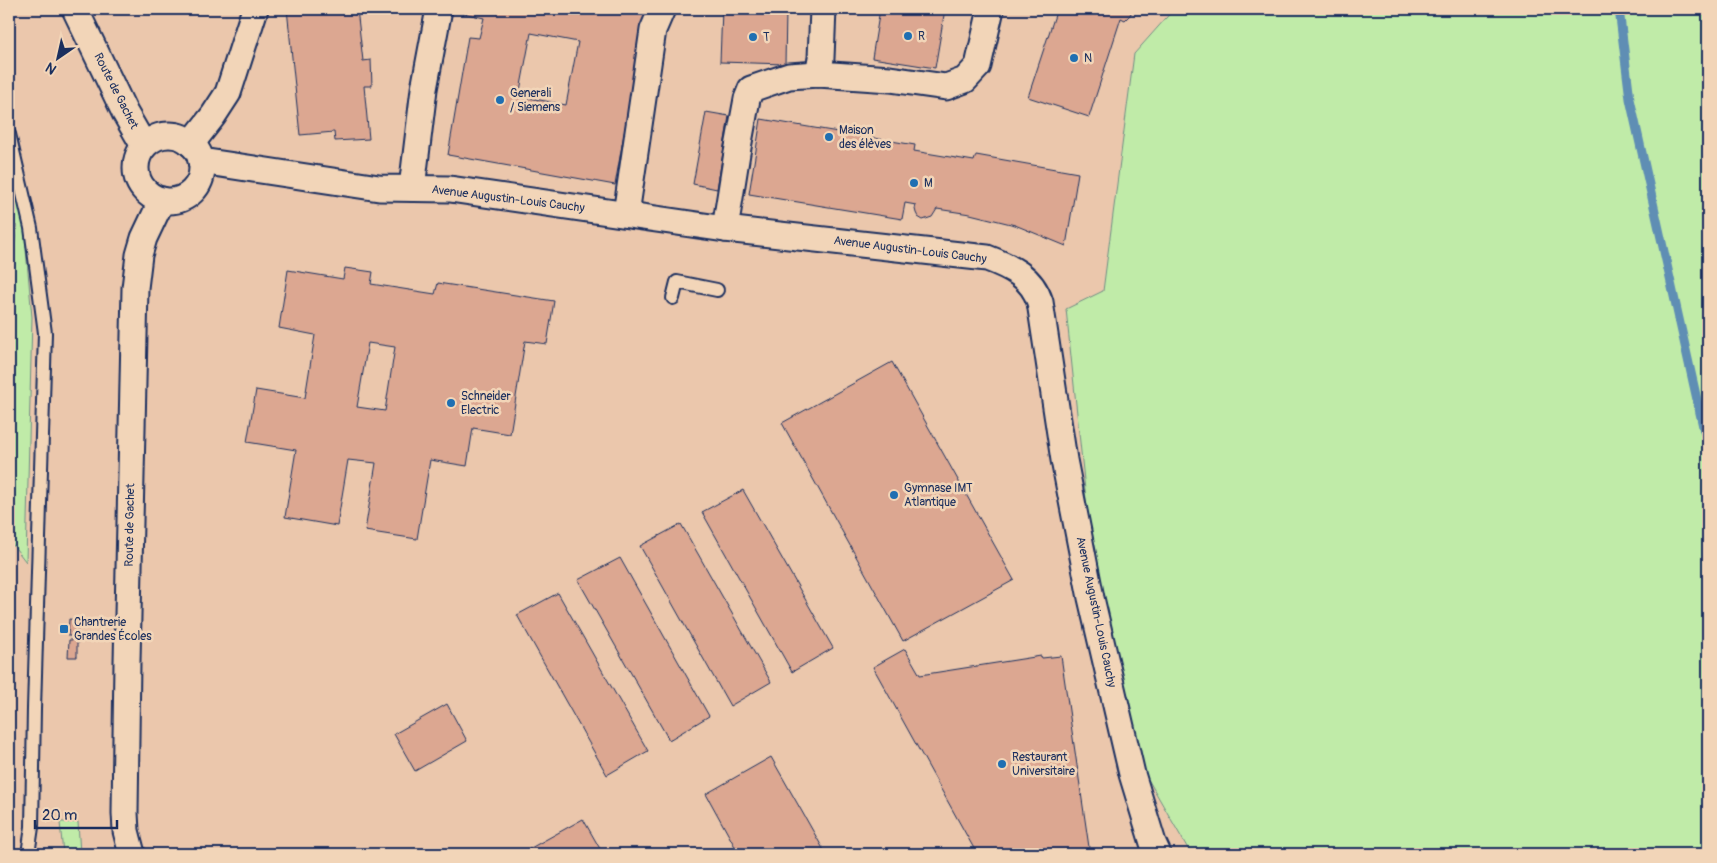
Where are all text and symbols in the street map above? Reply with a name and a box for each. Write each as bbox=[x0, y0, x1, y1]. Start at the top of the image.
place label: R bbox=[918, 29, 925, 44]
place label: T bbox=[763, 30, 770, 45]
marker: R bbox=[902, 30, 914, 42]
marker: T bbox=[747, 31, 759, 43]
north arrow bbox=[32, 32, 82, 82]
street label: Route de Gachet bbox=[90, 50, 142, 132]
place label: N bbox=[1084, 51, 1092, 66]
marker: N bbox=[1068, 52, 1080, 64]
text: N bbox=[42, 59, 60, 78]
place label: Generali / Siemens bbox=[510, 86, 561, 115]
marker: Generali / Siemens bbox=[494, 94, 506, 106]
place label: Maison des élèves bbox=[839, 123, 892, 152]
marker: Maison des élèves bbox=[823, 131, 835, 143]
place label: M bbox=[924, 176, 933, 191]
marker: M bbox=[908, 177, 920, 189]
street label: Avenue Augustin-Louis Cauchy bbox=[431, 182, 585, 216]
street label: Avenue Augustin-Louis Cauchy bbox=[833, 233, 987, 267]
place label: Schneider Electric bbox=[461, 389, 511, 418]
marker: Schneider Electric bbox=[445, 397, 457, 409]
place label: Gymnase IMT Atlantique bbox=[904, 481, 973, 510]
street label: Route de Gachet bbox=[122, 483, 138, 567]
marker: Gymnase IMT Atlantique bbox=[888, 489, 900, 501]
street label: Avenue Augustin-Louis Cauchy bbox=[1073, 535, 1119, 689]
place label: Chantrerie Grandes Écoles bbox=[74, 615, 152, 644]
marker: Chantrerie Grandes Écoles bbox=[58, 623, 70, 635]
place label: Restaurant Universitaire bbox=[1012, 750, 1075, 779]
marker: Restaurant Universitaire bbox=[996, 758, 1008, 770]
scale bar bbox=[35, 798, 118, 830]
text: 20 m bbox=[42, 806, 77, 825]

